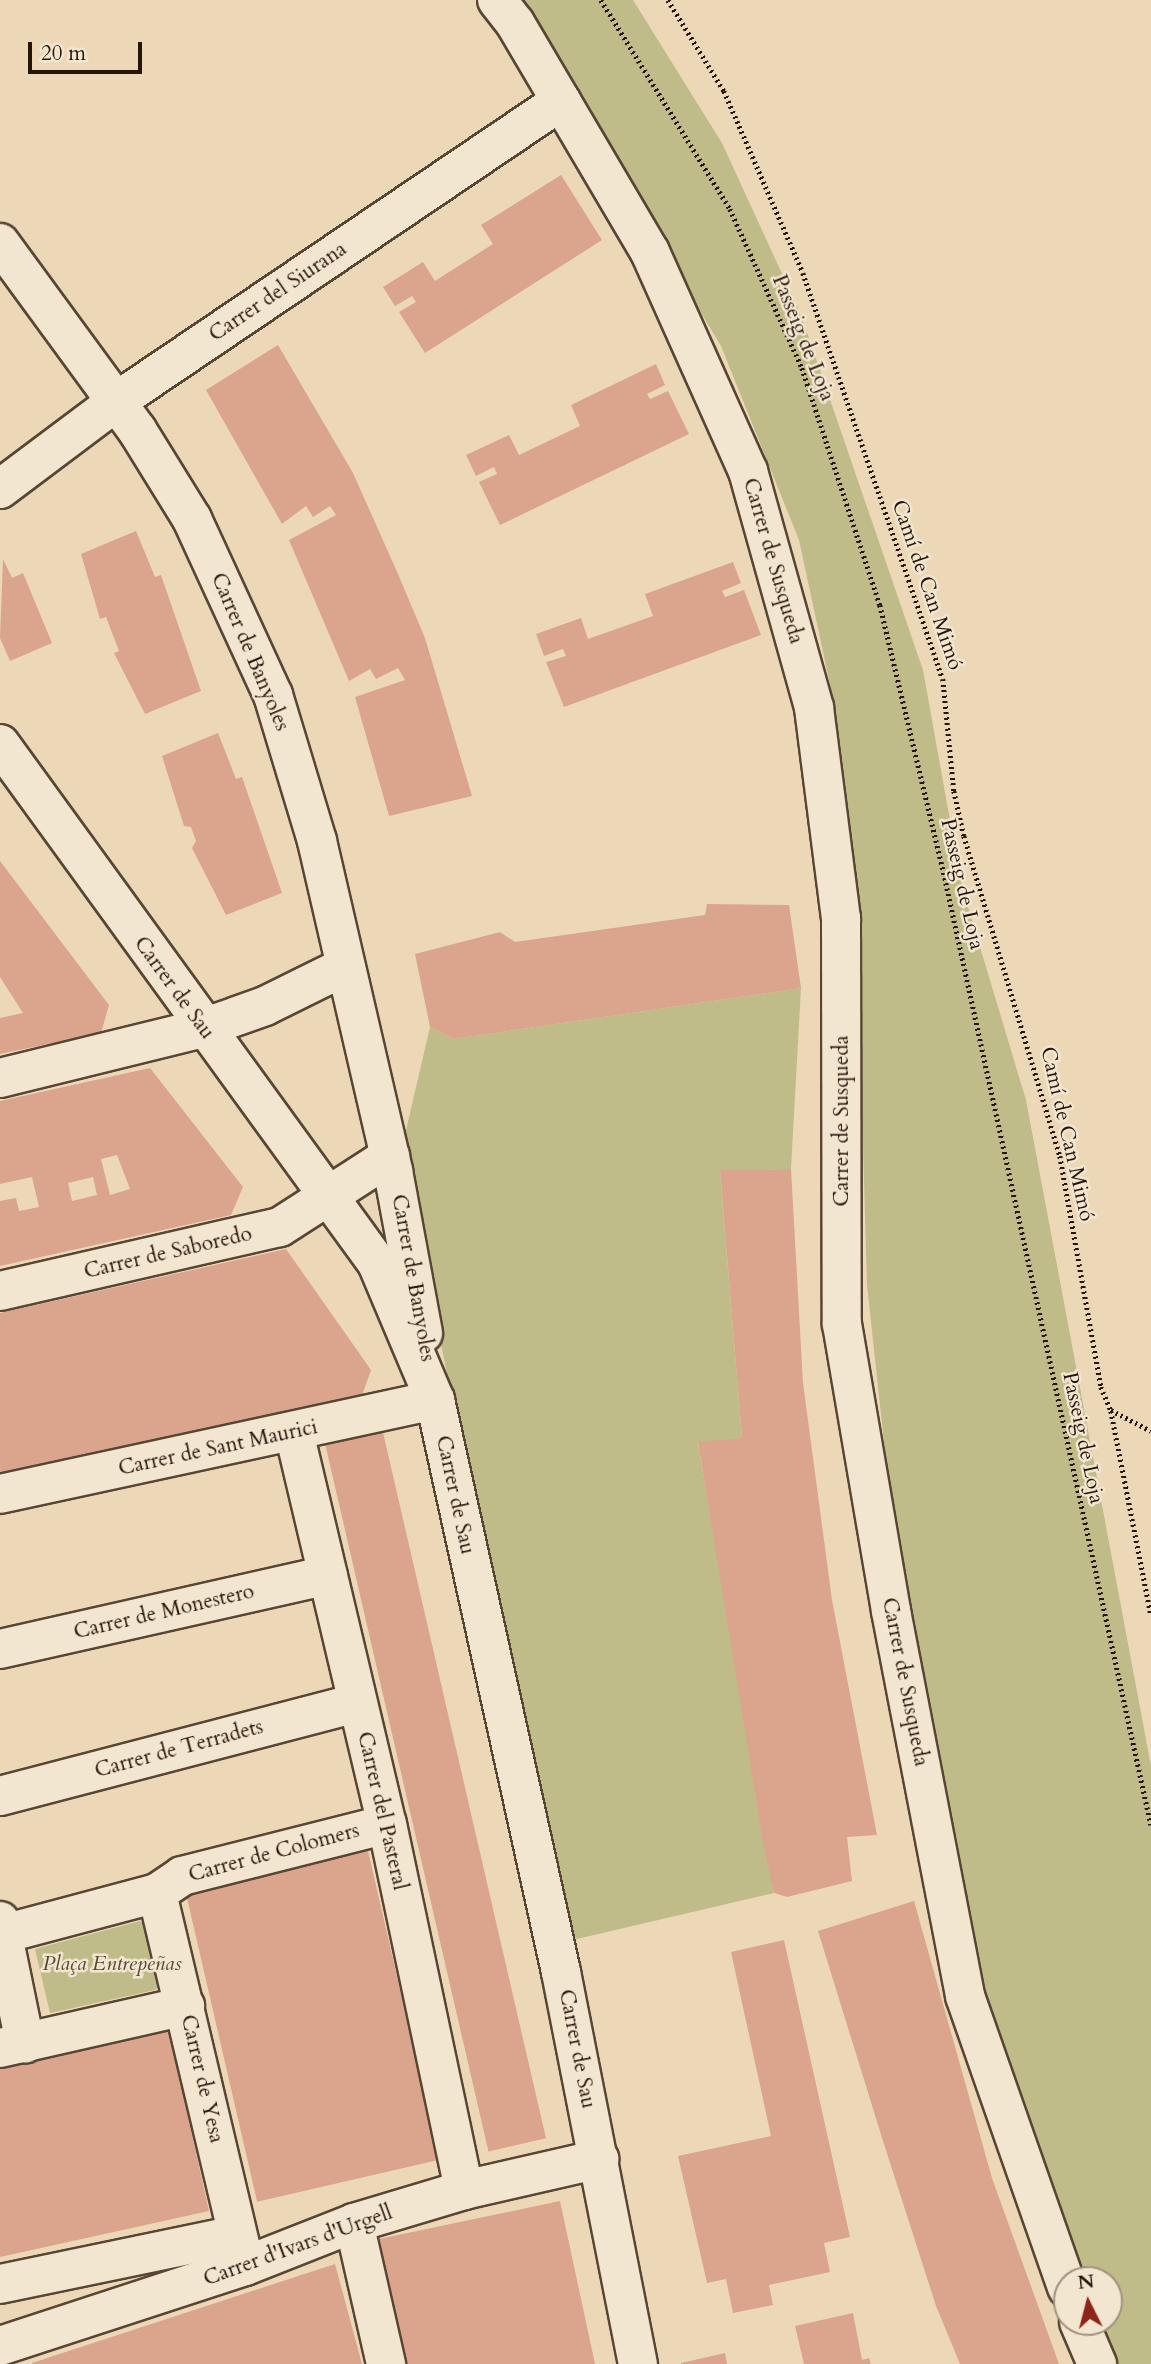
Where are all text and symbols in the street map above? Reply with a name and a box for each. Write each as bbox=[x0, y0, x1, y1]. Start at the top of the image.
scale bar bbox=[32, 28, 145, 72]
text: 20 m bbox=[41, 39, 86, 68]
street label: Carrer del Siurana bbox=[204, 237, 352, 347]
street label: Passeig de Loja bbox=[766, 271, 840, 405]
street label: Carrer de Susqueda bbox=[737, 475, 809, 647]
street label: Camí de Can Mimó bbox=[886, 497, 968, 673]
street label: Carrer de Banyoles bbox=[205, 569, 295, 735]
street label: Passeig de Loja bbox=[935, 816, 989, 952]
street label: Carrer de Sau bbox=[128, 932, 220, 1044]
street label: Carrer de Susqueda bbox=[829, 1035, 855, 1207]
street label: Camí de Can Mimó bbox=[1035, 1044, 1099, 1224]
street label: Carrer de Banyoles bbox=[386, 1192, 440, 1364]
street label: Carrer de Saboredo bbox=[82, 1221, 254, 1285]
street label: Passeig de Loja bbox=[1057, 1370, 1109, 1506]
street label: Carrer de Sant Maurici bbox=[116, 1415, 320, 1481]
street label: Carrer de Sau bbox=[430, 1433, 480, 1557]
street label: Carrer de Monestero bbox=[71, 1579, 257, 1645]
street label: Carrer de Susqueda bbox=[876, 1596, 934, 1768]
street label: Carrer de Terradets bbox=[92, 1714, 266, 1784]
street label: Carrer del Pasteral bbox=[352, 1729, 412, 1893]
street label: Carrer de Colomers bbox=[186, 1818, 362, 1888]
park label: Plaça Entrepeñas bbox=[42, 1951, 182, 1977]
street label: Carrer de Sau bbox=[553, 1987, 601, 2111]
street label: Carrer de Yesa bbox=[175, 2012, 229, 2146]
street label: Carrer d'Ivars d'Urgell bbox=[200, 2200, 396, 2292]
north arrow bbox=[1053, 2266, 1123, 2336]
text: N bbox=[1076, 2268, 1096, 2296]

